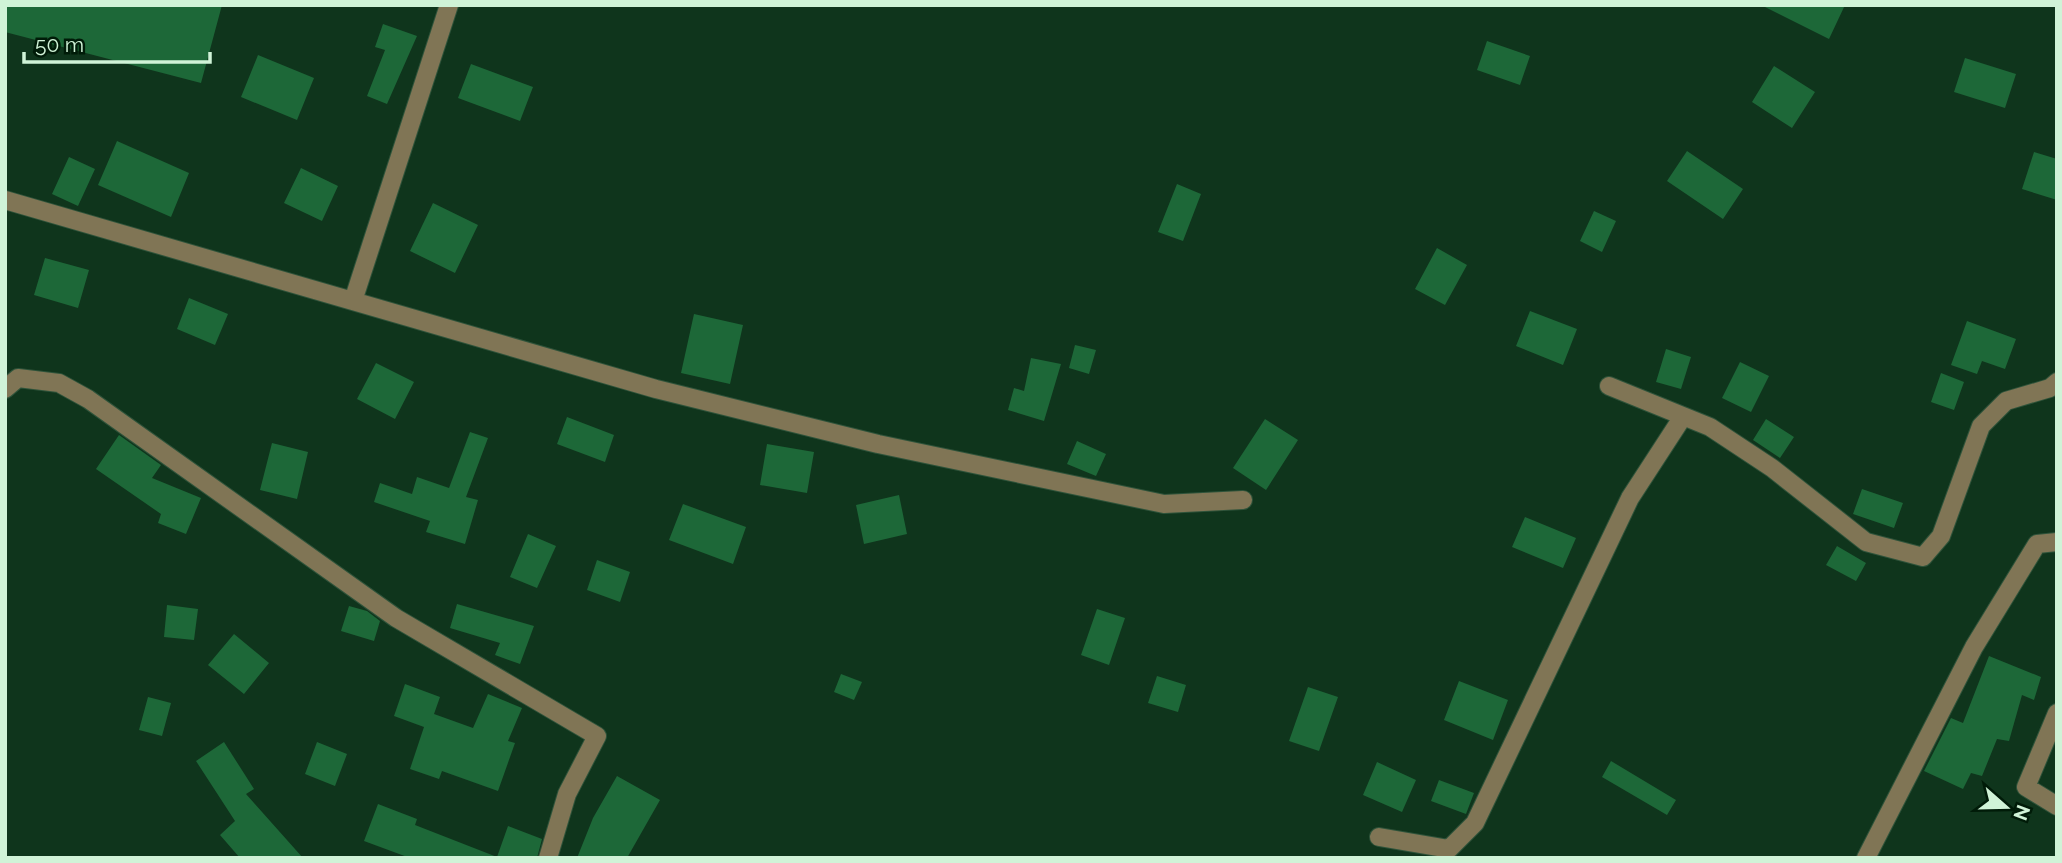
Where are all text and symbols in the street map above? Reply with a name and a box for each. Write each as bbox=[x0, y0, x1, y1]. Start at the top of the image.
scale bar bbox=[24, 21, 210, 65]
text: 50 m bbox=[35, 32, 84, 57]
north arrow bbox=[1971, 772, 2041, 842]
text: N bbox=[2009, 802, 2035, 823]

